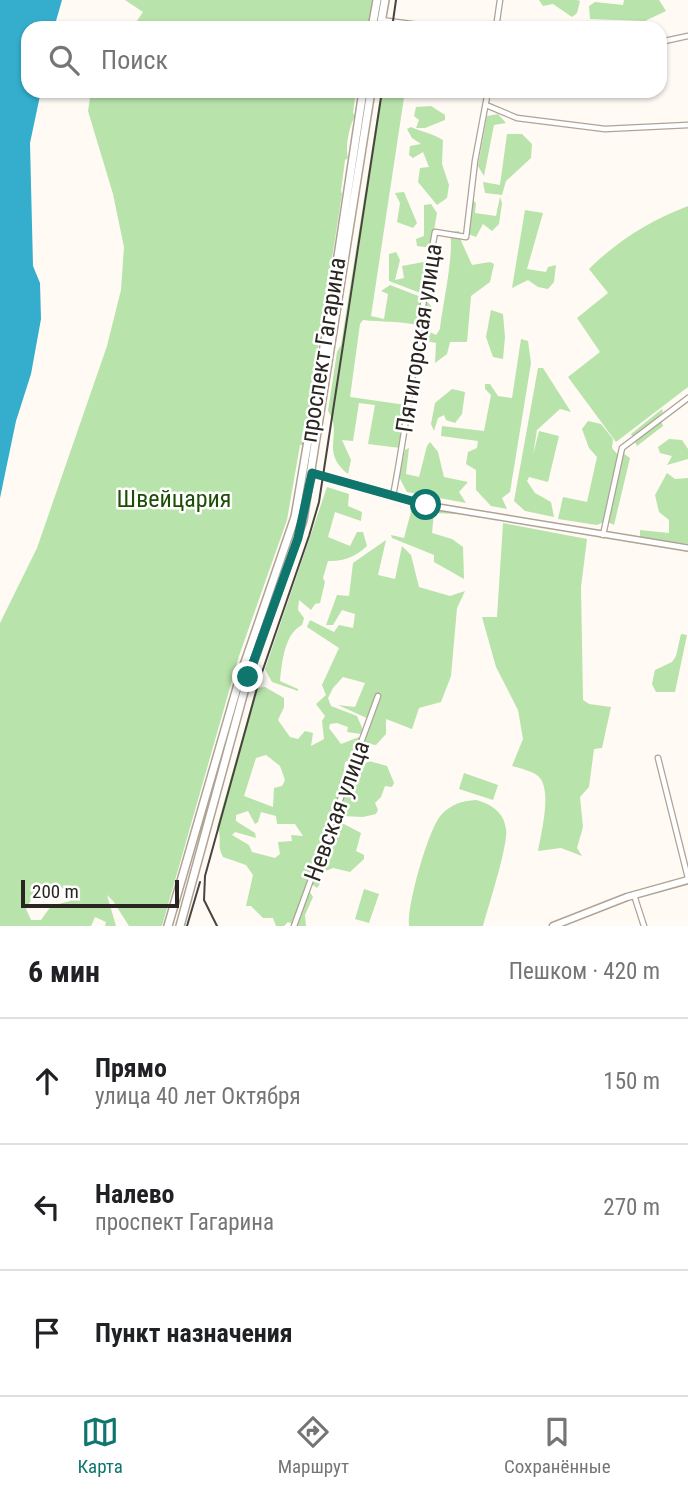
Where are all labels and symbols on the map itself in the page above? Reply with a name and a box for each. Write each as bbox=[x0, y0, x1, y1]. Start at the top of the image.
street label: Пятигорская улица bbox=[390, 242, 448, 434]
street label: проспект Гагарина bbox=[295, 256, 351, 444]
park label: Швейцария bbox=[117, 485, 231, 513]
route start bbox=[410, 489, 441, 520]
route end bbox=[232, 661, 263, 692]
street label: Невская улица bbox=[299, 737, 375, 885]
scale bar bbox=[21, 877, 178, 909]

